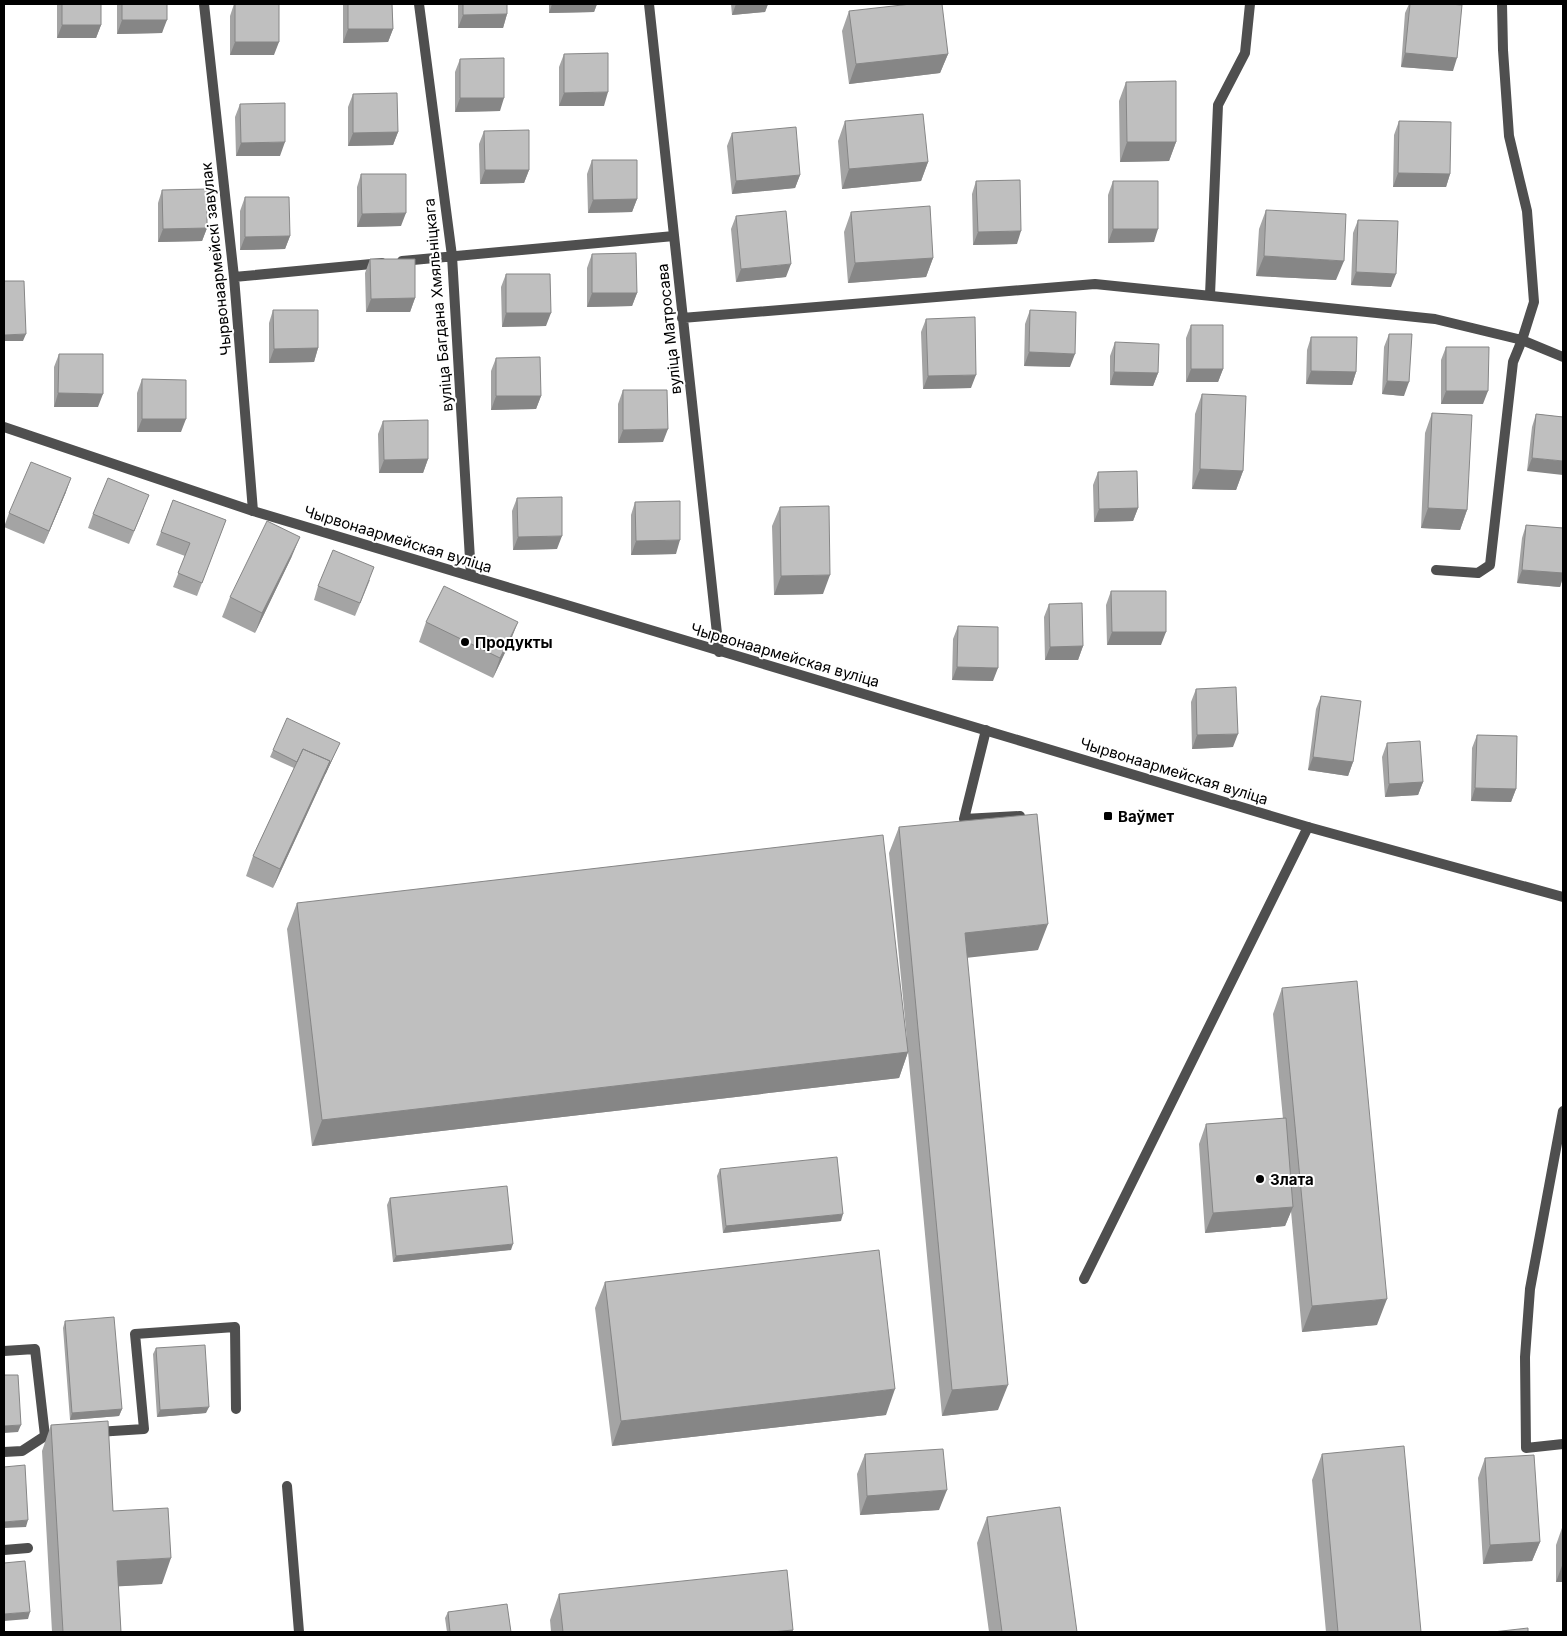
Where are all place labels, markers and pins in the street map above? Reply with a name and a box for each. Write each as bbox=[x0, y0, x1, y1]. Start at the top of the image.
place label: Продукты bbox=[475, 633, 553, 652]
marker: Продукты bbox=[459, 636, 471, 648]
place label: Ваўмет bbox=[1118, 807, 1175, 826]
marker: Ваўмет bbox=[1102, 810, 1114, 822]
place label: Злата bbox=[1270, 1170, 1314, 1189]
marker: Злата bbox=[1254, 1173, 1266, 1185]

